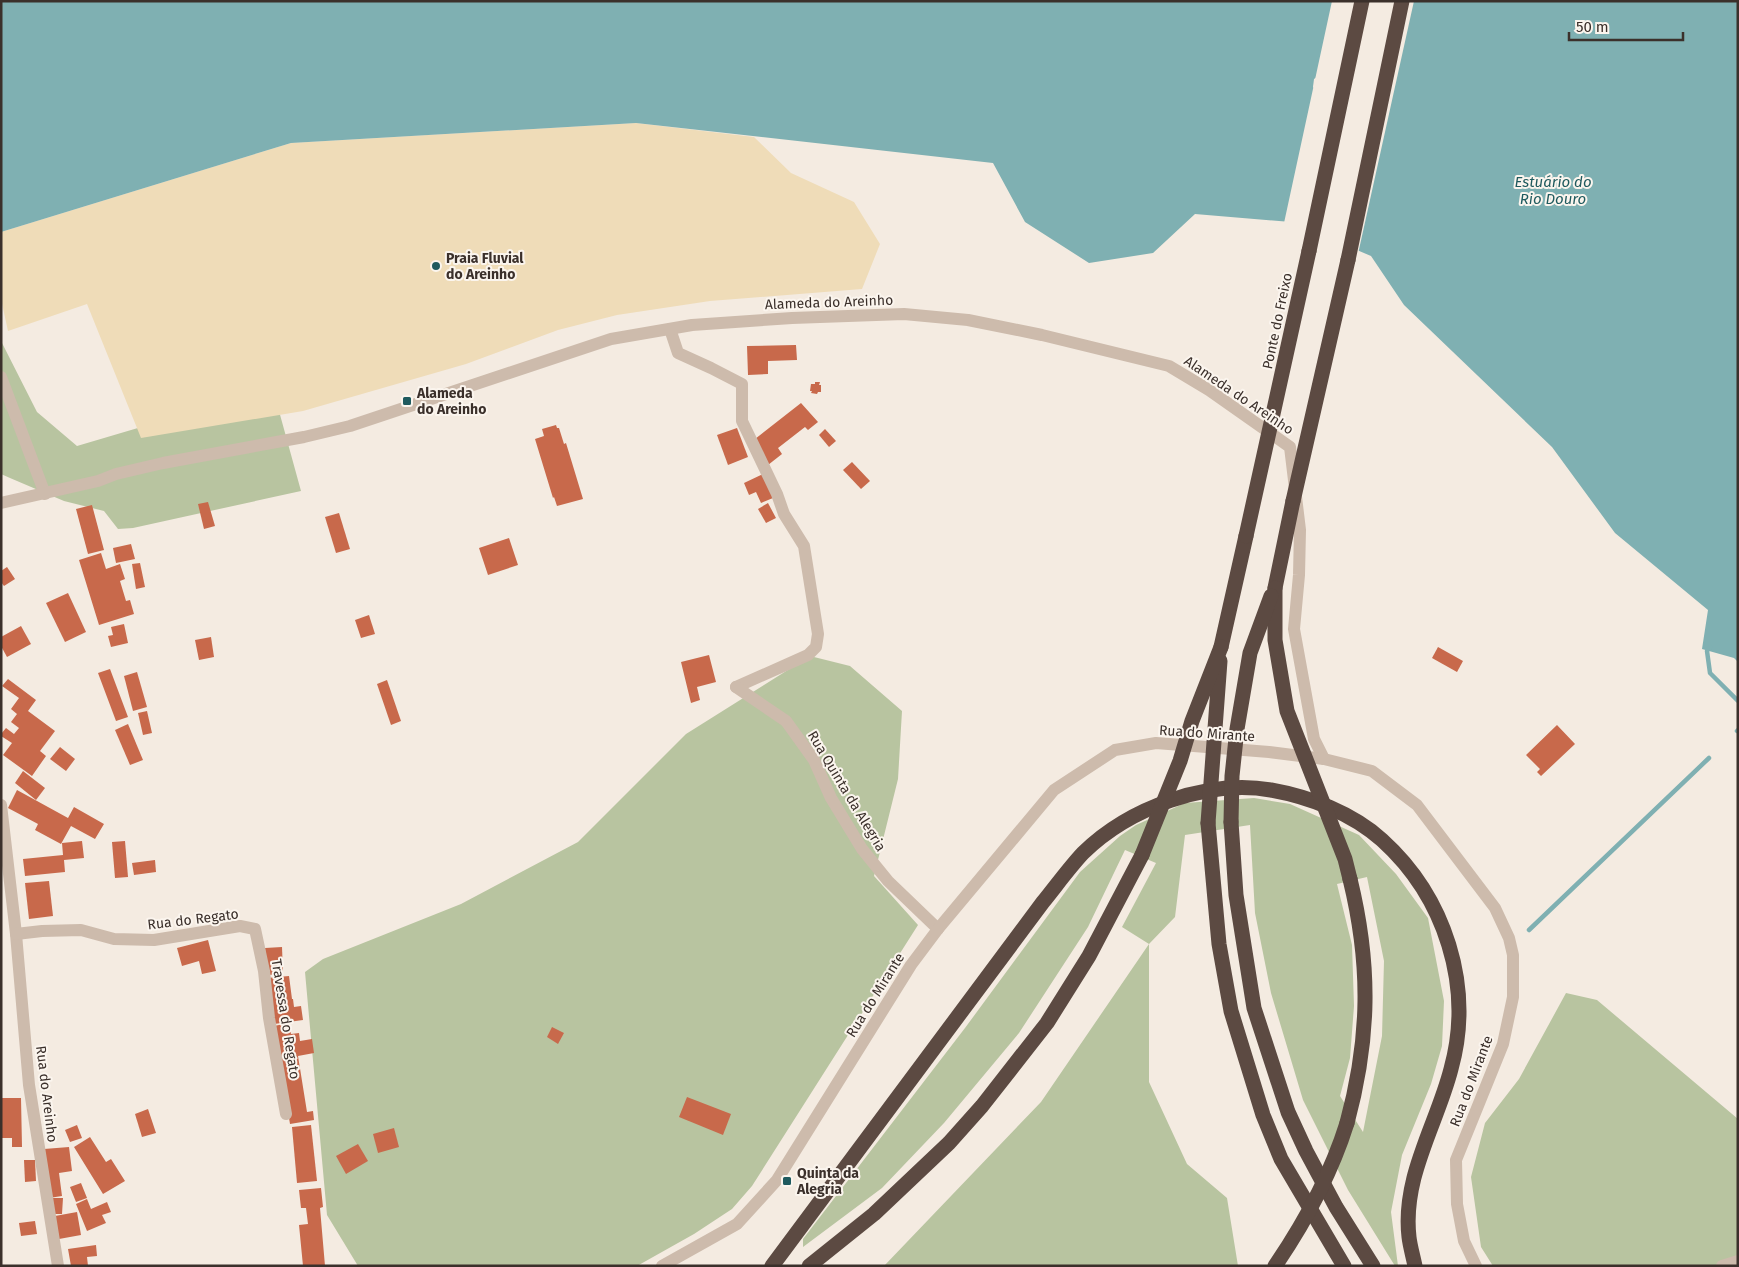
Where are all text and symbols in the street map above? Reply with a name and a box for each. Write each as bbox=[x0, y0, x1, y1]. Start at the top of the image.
scale bar bbox=[1569, 10, 1683, 42]
text: 50 m bbox=[1576, 18, 1609, 36]
water label: Estuário do Rio Douro bbox=[1514, 173, 1592, 208]
place label: Praia Fluvial do Areinho bbox=[446, 250, 524, 283]
marker: Praia Fluvial do Areinho bbox=[430, 260, 442, 272]
street label: Ponte do Freixo bbox=[1259, 271, 1296, 371]
street label: Alameda do Areinho bbox=[765, 292, 893, 313]
street label: Alameda do Areinho bbox=[1181, 352, 1297, 438]
place label: Alameda do Areinho bbox=[416, 385, 486, 418]
marker: Alameda do Areinho bbox=[401, 395, 413, 407]
street label: Rua do Mirante bbox=[1158, 722, 1256, 745]
street label: Rua Quinta da Alegria bbox=[804, 728, 889, 855]
street label: Rua do Regato bbox=[146, 905, 240, 934]
street label: Rua do Mirante bbox=[843, 950, 908, 1041]
street label: Travessa do Regato bbox=[268, 958, 303, 1080]
street label: Rua do Mirante bbox=[1446, 1033, 1497, 1129]
street label: Rua do Areinho bbox=[32, 1045, 61, 1143]
place label: Quinta da Alegria bbox=[796, 1165, 859, 1198]
marker: Quinta da Alegria bbox=[781, 1175, 793, 1187]

